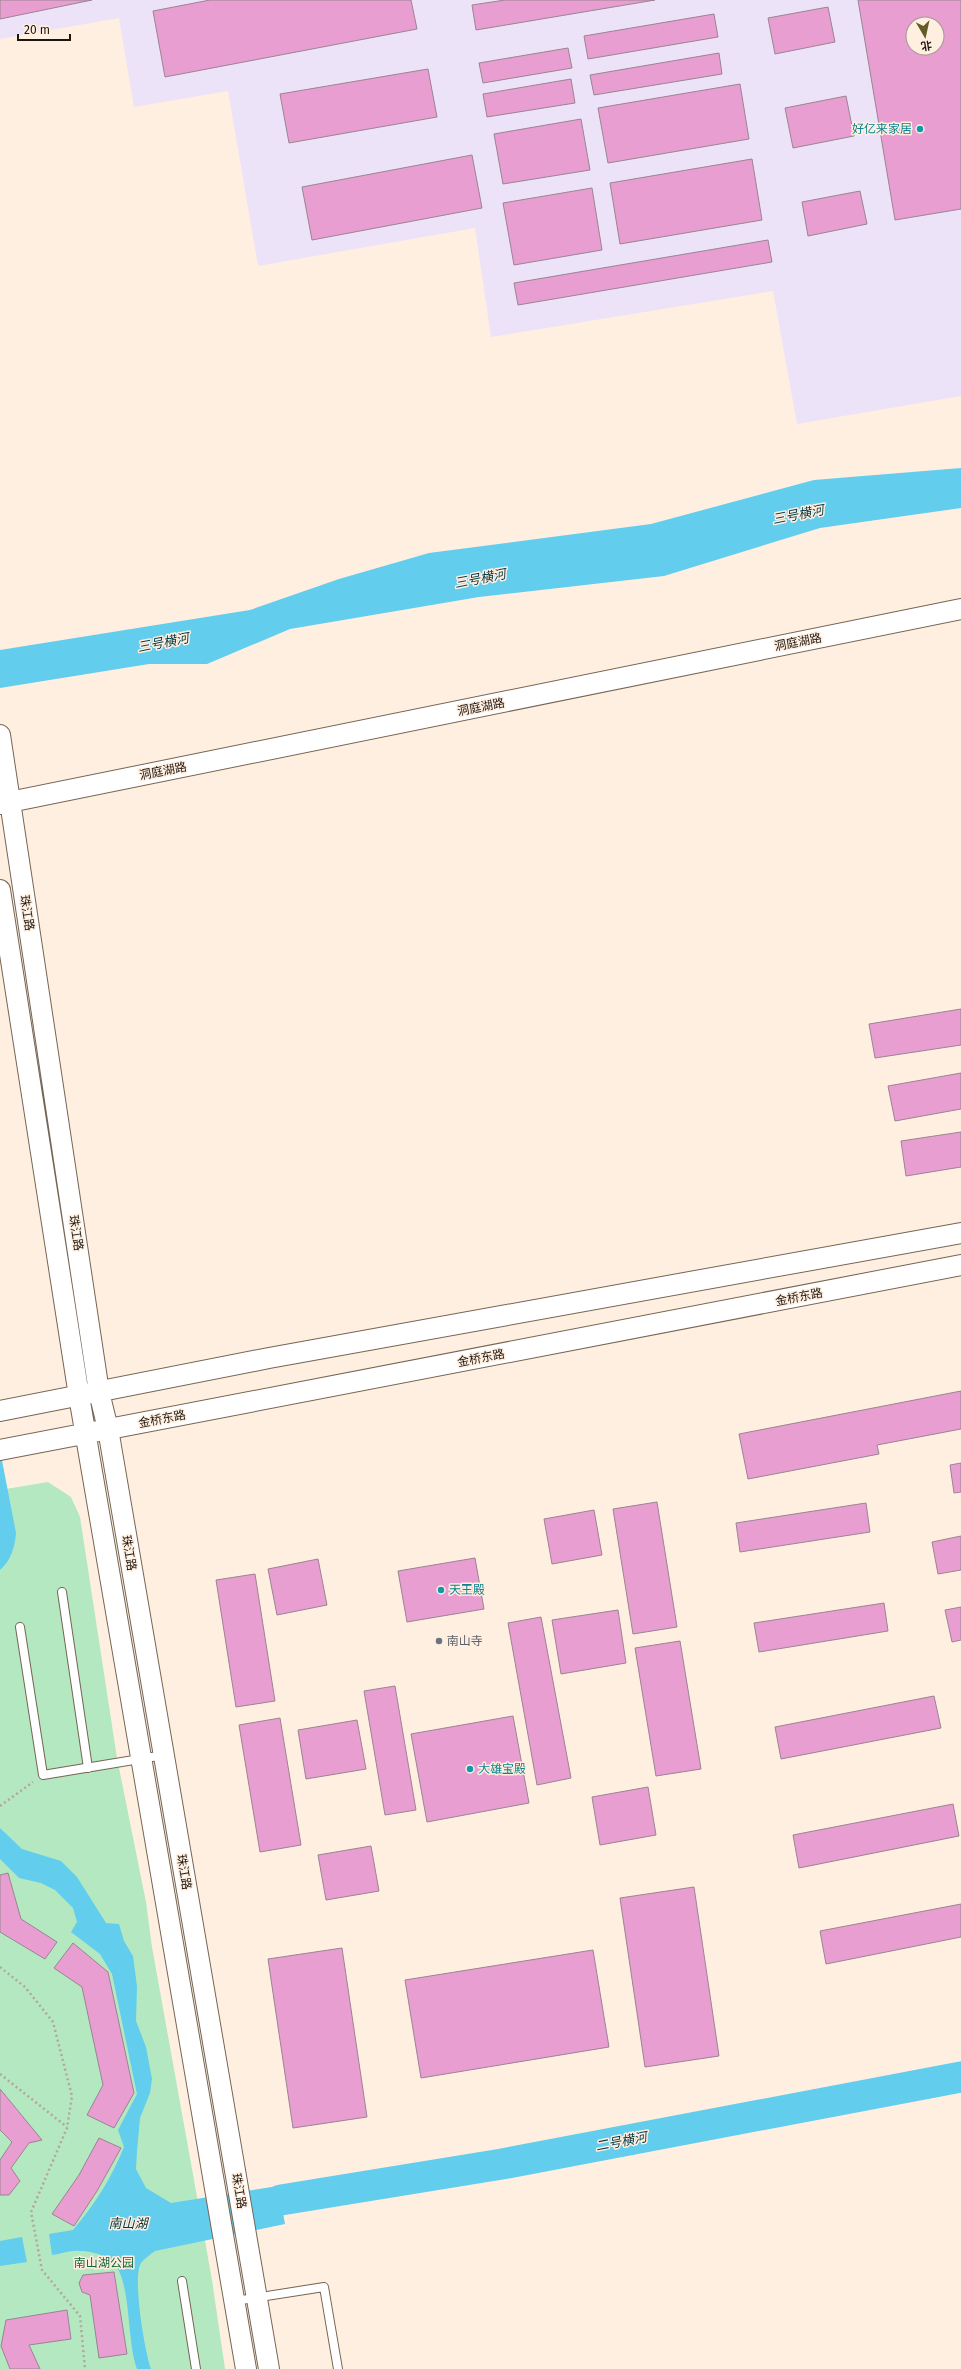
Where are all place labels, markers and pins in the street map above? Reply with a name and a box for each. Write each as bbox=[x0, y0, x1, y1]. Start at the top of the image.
place label: 好亿来家居 bbox=[852, 122, 912, 136]
marker: 好亿来家居 bbox=[915, 124, 925, 134]
place label: 天王殿 bbox=[449, 1583, 485, 1597]
marker: 天王殿 bbox=[436, 1585, 446, 1595]
place label: 南山寺 bbox=[447, 1634, 483, 1648]
marker: 南山寺 bbox=[434, 1636, 444, 1646]
place label: 大雄宝殿 bbox=[478, 1762, 526, 1776]
marker: 大雄宝殿 bbox=[465, 1764, 475, 1774]

